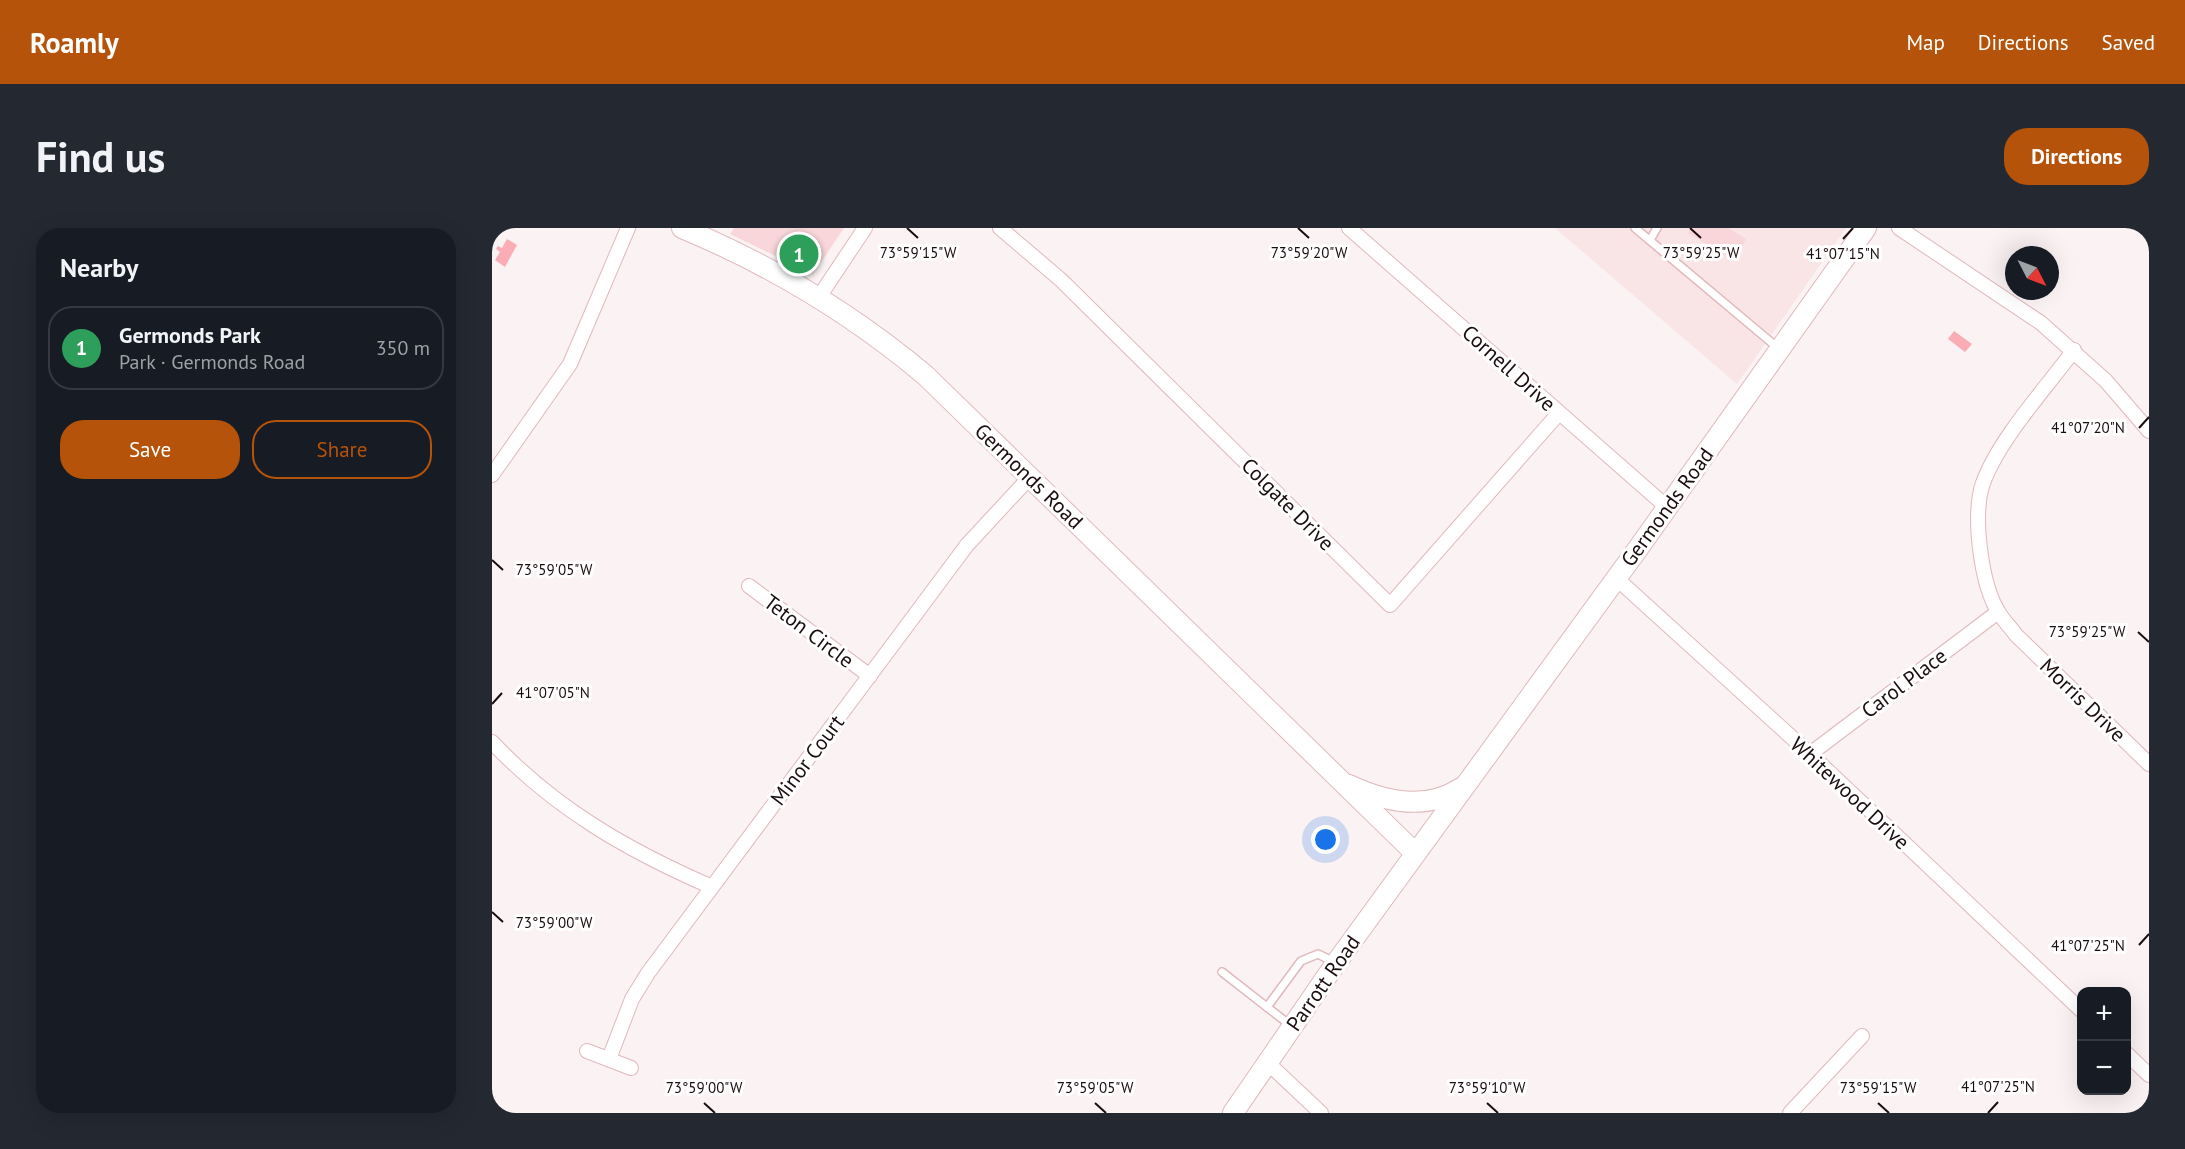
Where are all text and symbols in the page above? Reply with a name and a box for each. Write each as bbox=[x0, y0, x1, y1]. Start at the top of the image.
text: Roamly bbox=[30, 24, 119, 61]
text: Map bbox=[1906, 29, 1945, 56]
text: Directions bbox=[1978, 29, 2069, 56]
text: Saved bbox=[2102, 29, 2155, 56]
button: Directions bbox=[2004, 128, 2149, 185]
text: Find us bbox=[36, 129, 165, 184]
pin: 1 bbox=[780, 231, 818, 276]
text: 73°59'15"W bbox=[880, 243, 957, 262]
text: 73°59'20"W bbox=[1271, 243, 1348, 262]
text: 73°59'25"W bbox=[1663, 243, 1740, 262]
text: 41°07'15"N bbox=[1806, 244, 1880, 263]
north arrow bbox=[2005, 246, 2059, 300]
text: Nearby bbox=[60, 251, 138, 284]
street label: Cornell Drive bbox=[1457, 319, 1561, 417]
text: Germonds Park bbox=[119, 321, 261, 349]
text: 1 bbox=[76, 335, 87, 361]
text: 350 m bbox=[376, 335, 430, 361]
text: Park · Germonds Road bbox=[119, 349, 305, 375]
street label: Germonds Road bbox=[969, 417, 1089, 535]
text: 41°07'20"N bbox=[2051, 418, 2125, 437]
button: Save bbox=[60, 420, 240, 479]
button: Share bbox=[252, 420, 432, 479]
street label: Germonds Road bbox=[1615, 442, 1719, 572]
street label: Colgate Drive bbox=[1236, 452, 1340, 556]
text: 73°59'05"W bbox=[516, 560, 593, 579]
street label: Teton Circle bbox=[759, 588, 859, 674]
text: 73°59'25"W bbox=[2049, 622, 2126, 641]
street label: Carol Place bbox=[1856, 642, 1952, 724]
street label: Morris Drive bbox=[2034, 652, 2132, 748]
text: 41°07'05"N bbox=[516, 683, 590, 702]
street label: Minor Court bbox=[764, 709, 850, 811]
street label: Whitewood Drive bbox=[1785, 731, 1915, 855]
your location bbox=[1311, 825, 1340, 854]
text: 73°59'00"W bbox=[516, 913, 593, 932]
street label: Parrott Road bbox=[1280, 930, 1366, 1036]
text: 41°07'25"N bbox=[2051, 936, 2125, 955]
map controls bbox=[2077, 987, 2131, 1095]
button: + bbox=[2077, 987, 2131, 1041]
button: − bbox=[2077, 1041, 2131, 1095]
text: 41°07'25"N bbox=[1961, 1077, 2035, 1096]
text: 73°59'00"W bbox=[666, 1078, 743, 1097]
text: 73°59'05"W bbox=[1057, 1078, 1134, 1097]
text: 73°59'10"W bbox=[1449, 1078, 1526, 1097]
text: 73°59'15"W bbox=[1840, 1078, 1917, 1097]

